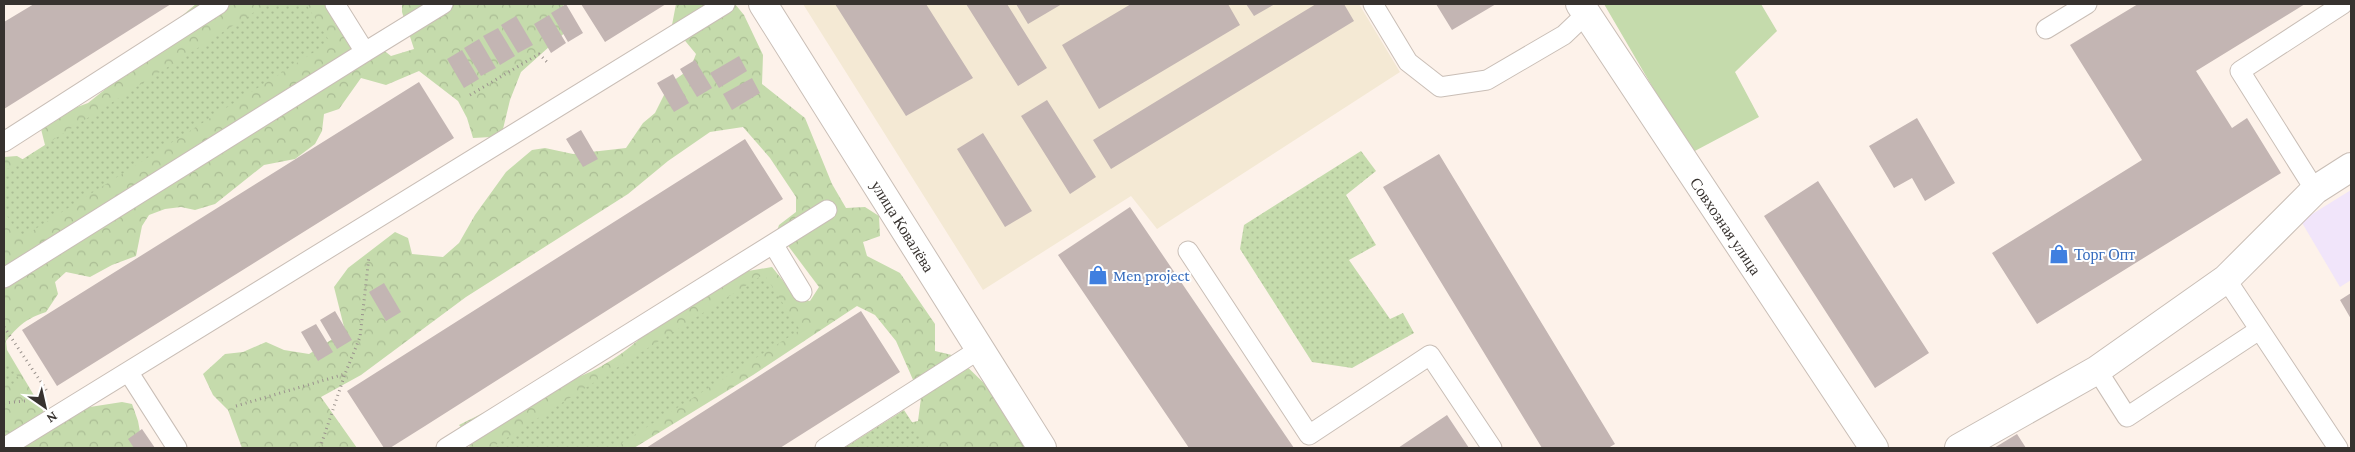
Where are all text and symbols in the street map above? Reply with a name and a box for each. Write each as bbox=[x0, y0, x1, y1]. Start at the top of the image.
street label: Совхозная улица bbox=[1686, 174, 1764, 279]
street label: улица Ковалёва bbox=[867, 177, 937, 276]
shop icon: Торг Опт bbox=[2048, 243, 2070, 265]
place label: Торг Опт bbox=[2074, 246, 2135, 264]
shop icon: Men project bbox=[1087, 264, 1109, 286]
place label: Men project bbox=[1113, 267, 1190, 285]
north arrow bbox=[20, 382, 70, 432]
text: N bbox=[43, 408, 61, 427]

